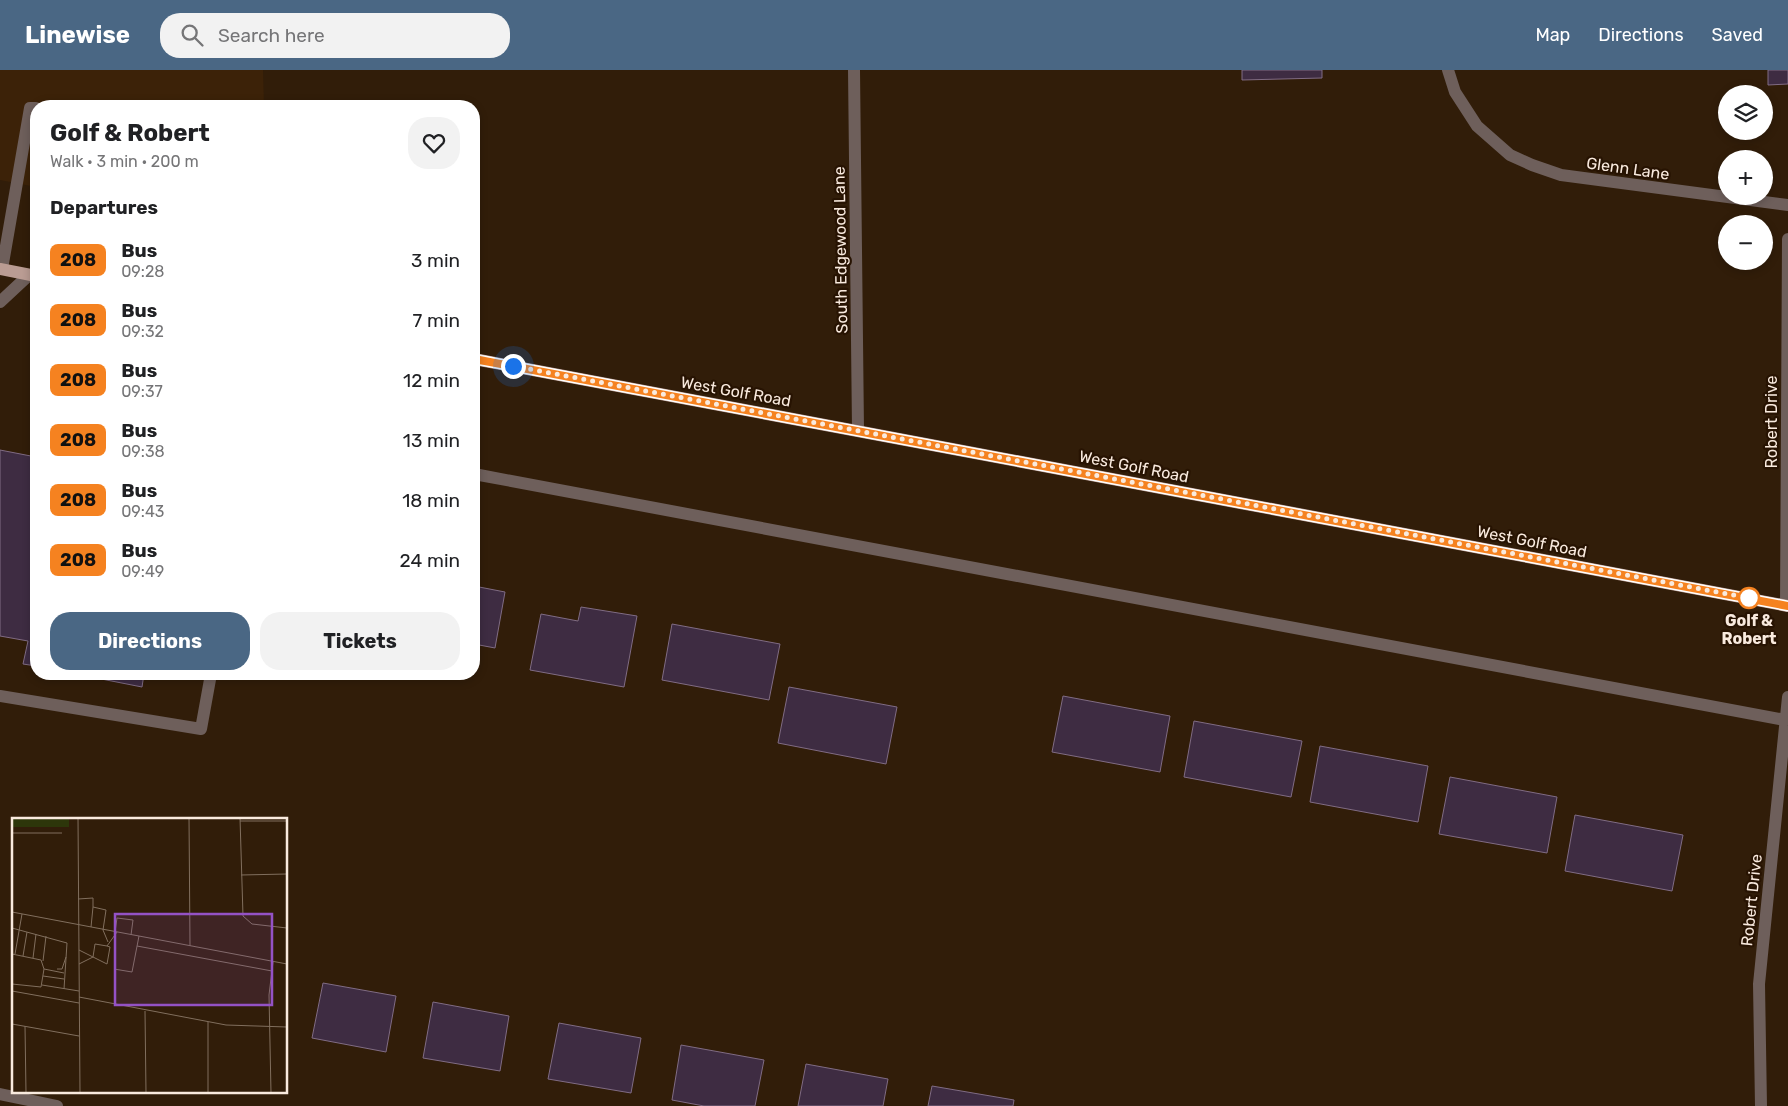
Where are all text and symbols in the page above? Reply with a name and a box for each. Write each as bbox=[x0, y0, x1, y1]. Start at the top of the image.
search box bbox=[160, 13, 510, 58]
text: Linewise bbox=[25, 21, 130, 49]
icon: search bbox=[178, 21, 206, 49]
text: Search here bbox=[218, 24, 325, 47]
text: Map bbox=[1535, 24, 1570, 46]
text: Directions bbox=[1598, 24, 1684, 46]
text: Saved bbox=[1712, 24, 1763, 46]
map controls bbox=[1718, 85, 1773, 270]
button: layers bbox=[1718, 85, 1773, 140]
button: heart bbox=[408, 117, 460, 169]
text: Golf & Robert bbox=[50, 119, 210, 147]
button: + bbox=[1718, 150, 1773, 205]
text: Walk · 3 min · 200 m bbox=[50, 152, 199, 171]
street label: Glenn Lane bbox=[1585, 153, 1671, 184]
street label: South Edgewood Lane bbox=[830, 166, 851, 334]
text: Departures bbox=[50, 196, 158, 219]
button: − bbox=[1718, 215, 1773, 270]
text: Bus bbox=[121, 239, 157, 262]
text: 208 bbox=[60, 249, 96, 271]
text: 3 min bbox=[411, 249, 460, 272]
text: 09:28 bbox=[121, 262, 164, 281]
text: Bus bbox=[121, 299, 157, 322]
text: 208 bbox=[60, 309, 96, 331]
text: 7 min bbox=[413, 309, 460, 332]
text: 09:32 bbox=[121, 322, 164, 341]
your location bbox=[501, 354, 526, 379]
text: Bus bbox=[121, 359, 157, 382]
text: 208 bbox=[60, 369, 96, 391]
text: 12 min bbox=[403, 369, 460, 392]
street label: West Golf Road bbox=[679, 372, 792, 411]
street label: Robert Drive bbox=[1762, 376, 1781, 468]
text: 09:37 bbox=[121, 382, 163, 401]
text: Bus bbox=[121, 419, 157, 442]
text: 208 bbox=[60, 429, 96, 451]
text: 13 min bbox=[403, 429, 460, 452]
text: 09:38 bbox=[121, 442, 165, 461]
street label: West Golf Road bbox=[1077, 447, 1190, 486]
text: Bus bbox=[121, 479, 157, 502]
text: 208 bbox=[60, 489, 96, 511]
text: 18 min bbox=[402, 489, 460, 512]
text: 09:43 bbox=[121, 502, 164, 521]
street label: West Golf Road bbox=[1475, 522, 1588, 561]
text: Bus bbox=[121, 539, 157, 562]
text: 208 bbox=[60, 549, 96, 571]
text: 24 min bbox=[400, 549, 460, 572]
text: 09:49 bbox=[121, 562, 164, 581]
marker: Golf & Robert bbox=[1738, 587, 1760, 609]
place label: Golf & Robert bbox=[1721, 611, 1777, 648]
button: Directions bbox=[50, 612, 250, 670]
button: Tickets bbox=[260, 612, 460, 670]
inset map bbox=[12, 818, 288, 1094]
street label: Robert Drive bbox=[1737, 853, 1766, 947]

